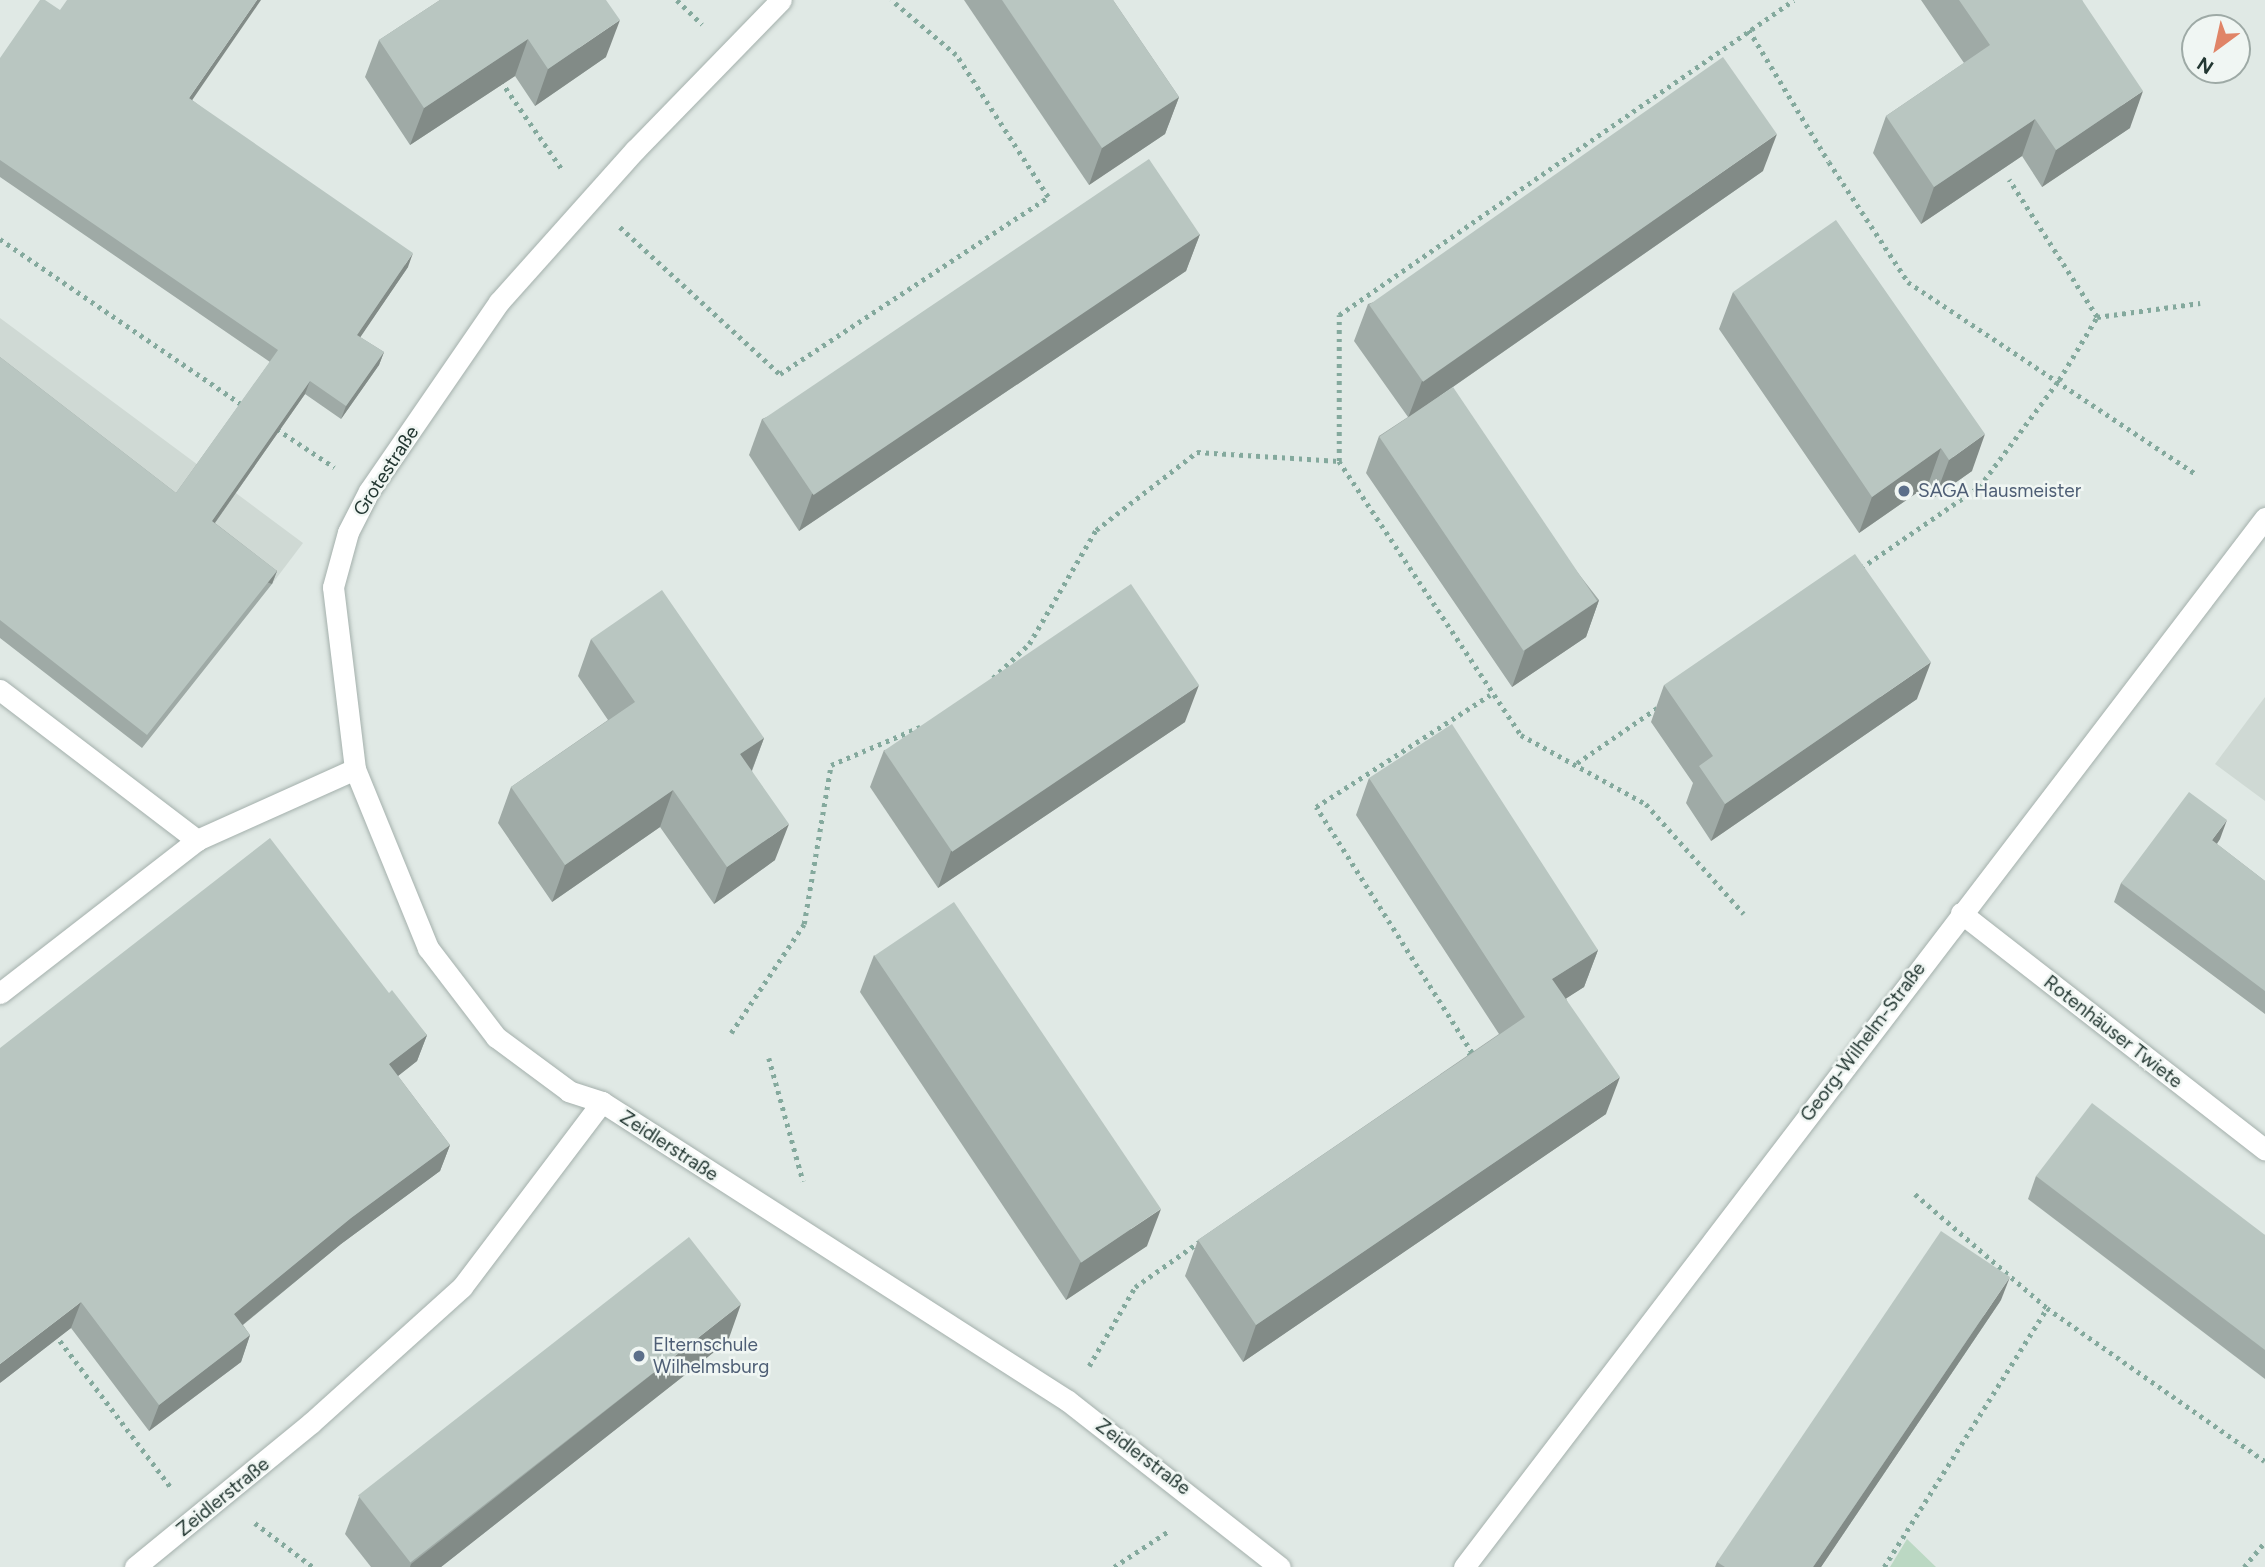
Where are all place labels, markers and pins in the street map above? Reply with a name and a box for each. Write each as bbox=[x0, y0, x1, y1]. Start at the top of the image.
place label: SAGA Hausmeister bbox=[1918, 480, 2081, 502]
marker: SAGA Hausmeister bbox=[1896, 483, 1912, 499]
place label: Elternschule Wilhelmsburg bbox=[653, 1334, 769, 1378]
marker: Elternschule Wilhelmsburg bbox=[631, 1348, 647, 1364]

